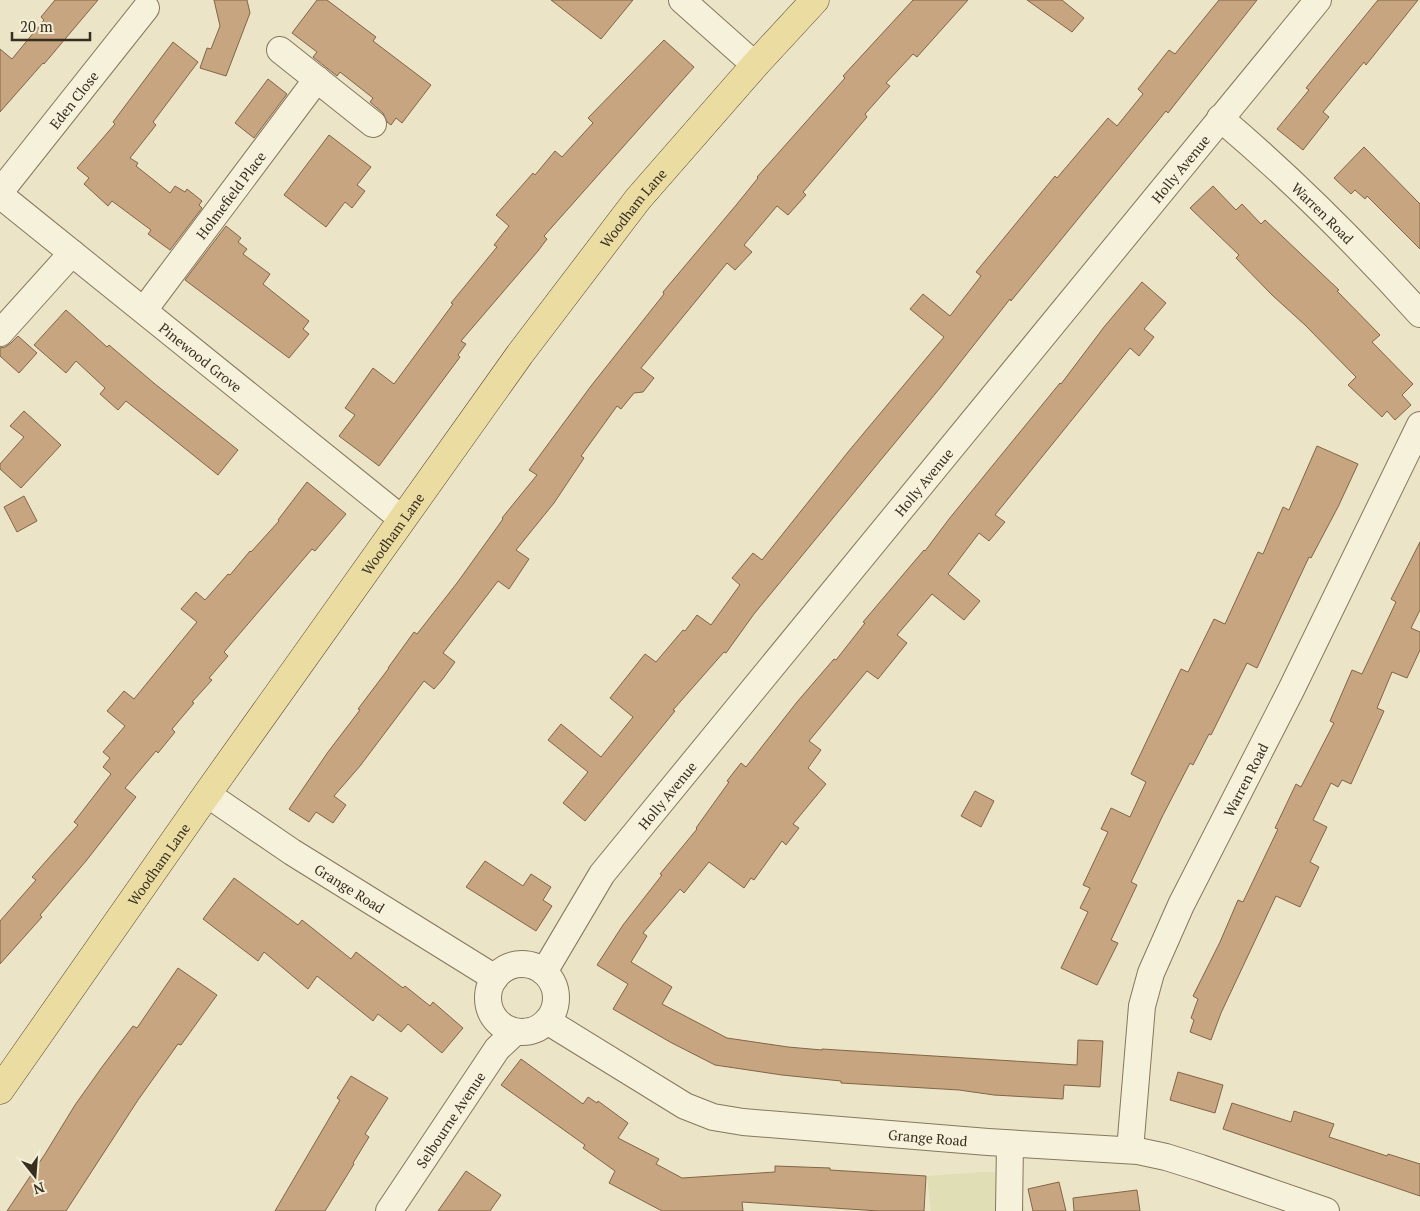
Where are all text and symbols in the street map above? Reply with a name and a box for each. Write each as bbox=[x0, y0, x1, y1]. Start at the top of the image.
scale bar bbox=[12, 10, 90, 42]
text: 20 m bbox=[20, 16, 53, 36]
street label: Eden Close bbox=[45, 67, 102, 132]
street label: Holly Avenue bbox=[1147, 130, 1214, 206]
street label: Holmefield Place bbox=[191, 147, 269, 243]
street label: Woodham Lane bbox=[595, 164, 670, 251]
street label: Warren Road bbox=[1288, 178, 1358, 248]
street label: Pinewood Grove bbox=[156, 318, 246, 396]
street label: Holly Avenue bbox=[890, 444, 957, 520]
street label: Woodham Lane bbox=[357, 489, 428, 578]
street label: Warren Road bbox=[1219, 739, 1272, 819]
street label: Holly Avenue bbox=[633, 757, 700, 833]
street label: Woodham Lane bbox=[123, 819, 194, 909]
street label: Grange Road bbox=[311, 859, 389, 917]
street label: Selbourne Avenue bbox=[411, 1068, 489, 1171]
street label: Grange Road bbox=[887, 1124, 968, 1150]
north arrow bbox=[10, 1151, 60, 1201]
text: N bbox=[31, 1178, 47, 1200]

